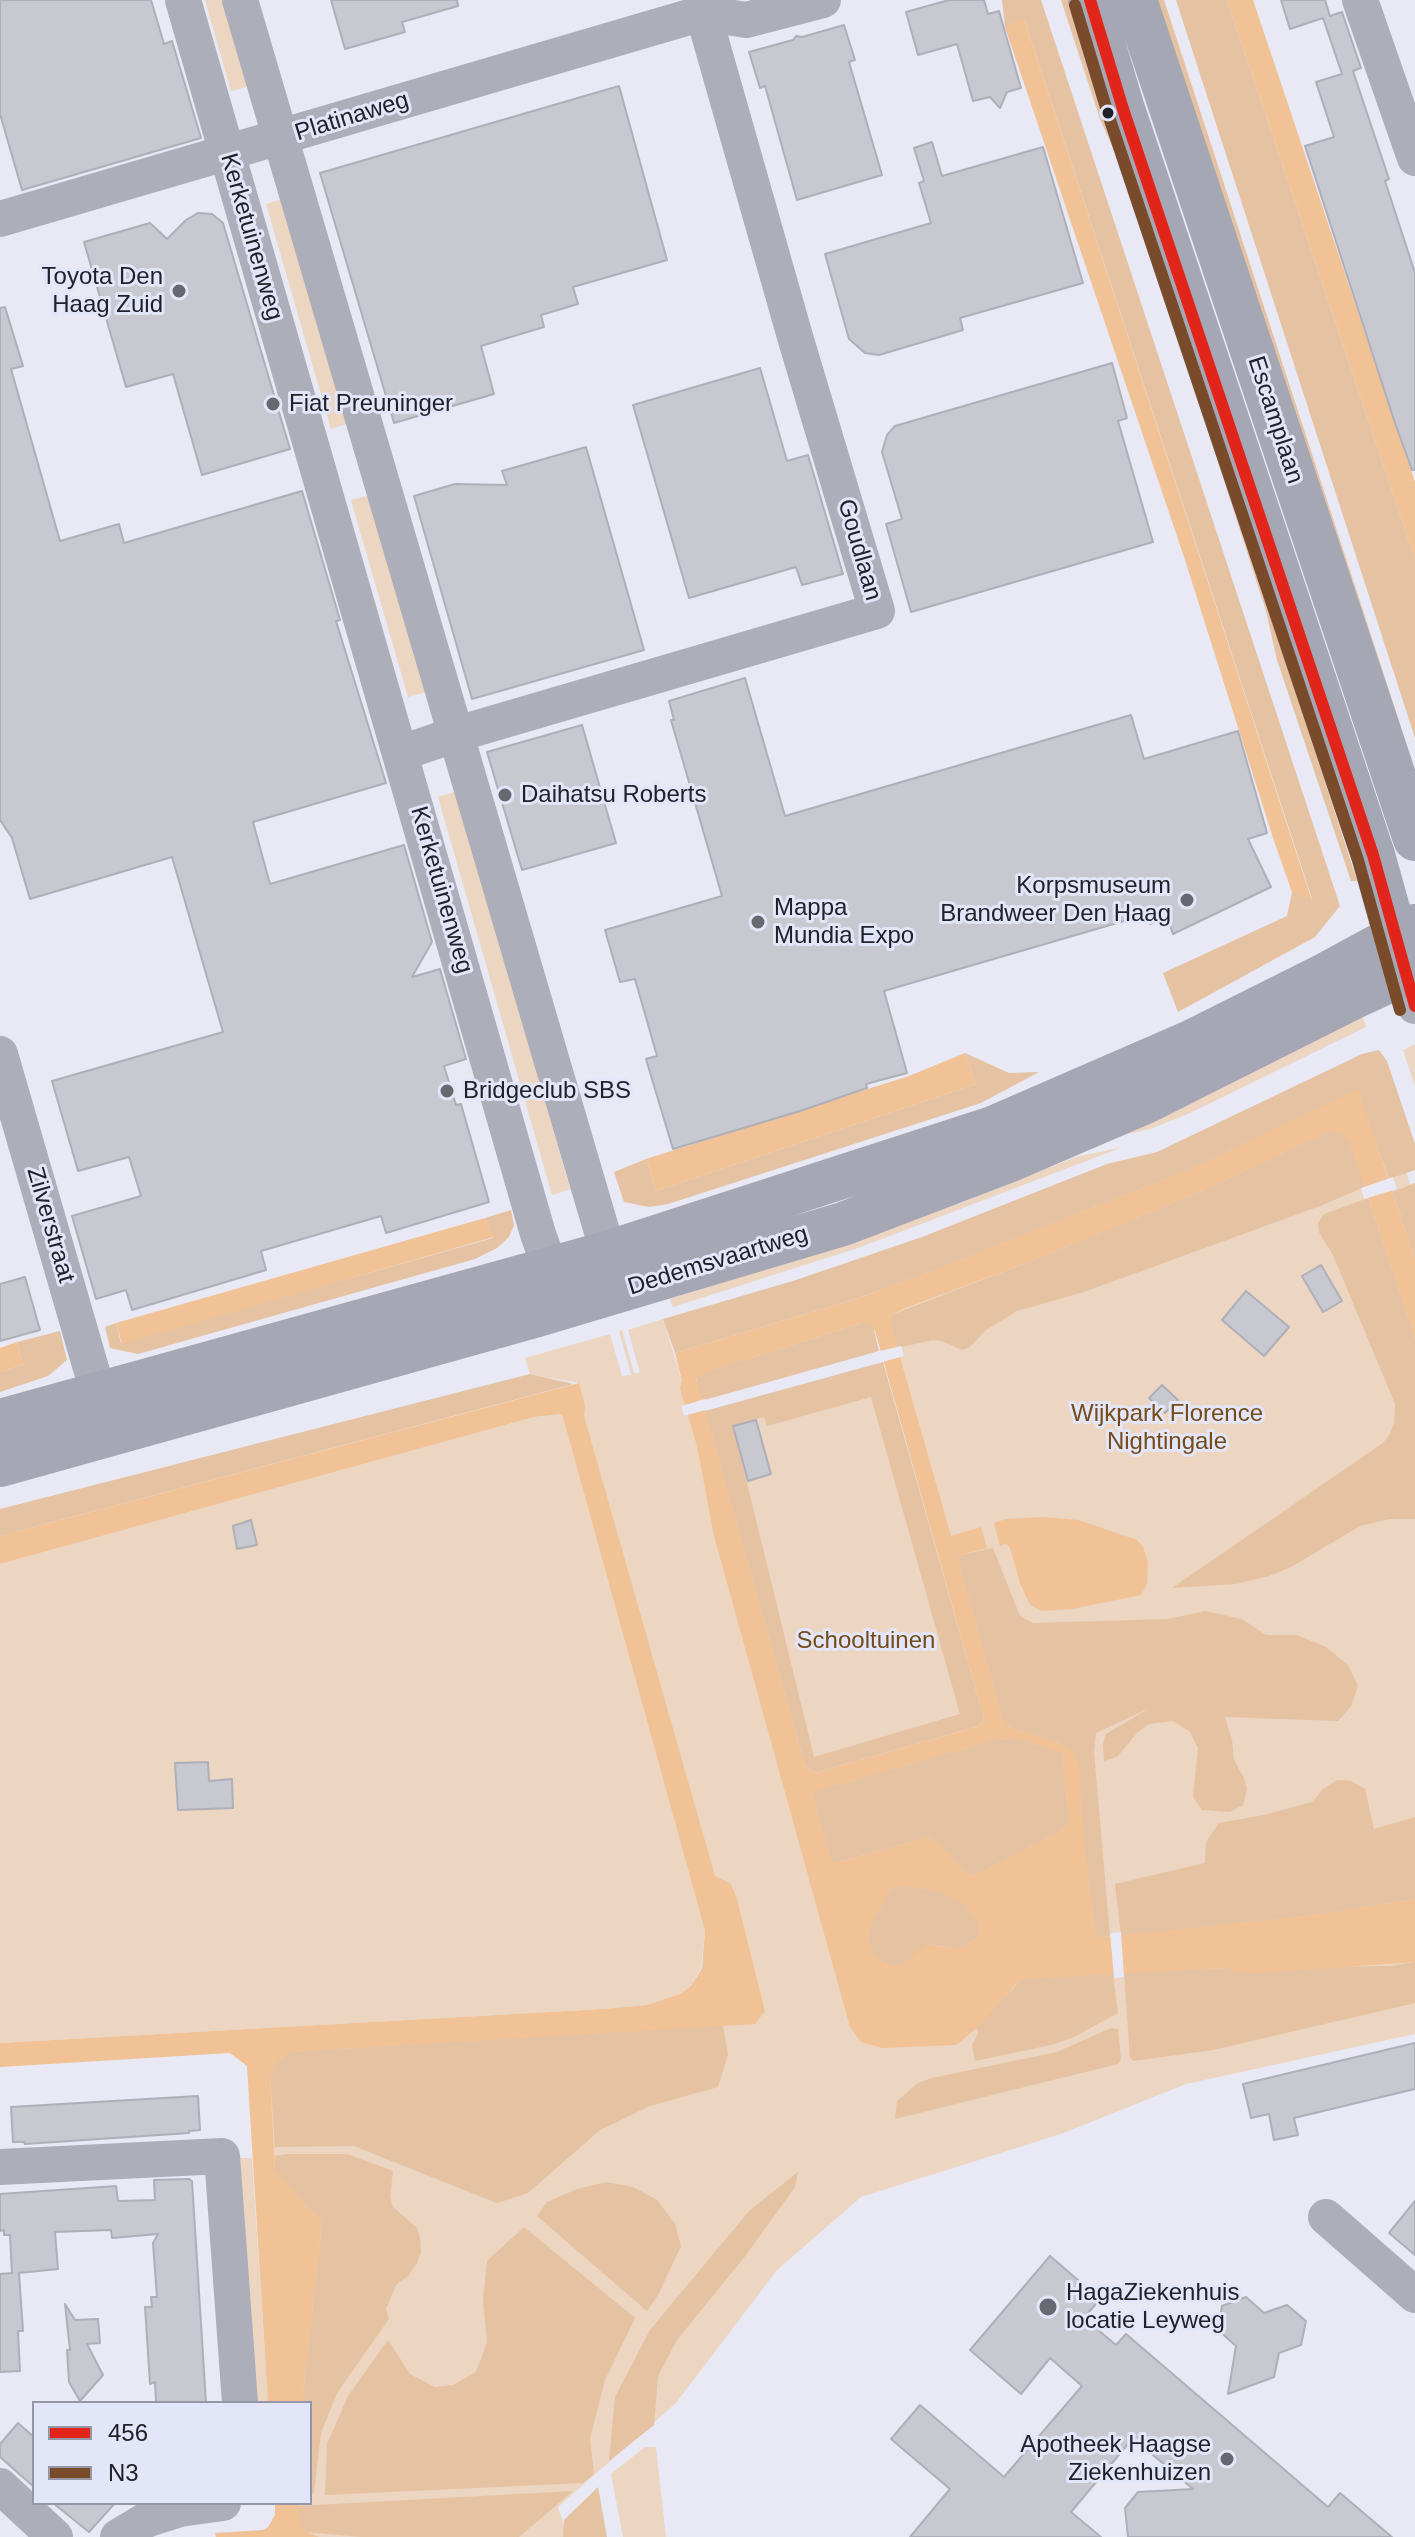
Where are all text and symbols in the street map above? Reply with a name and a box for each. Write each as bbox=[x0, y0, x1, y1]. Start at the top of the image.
street label: Platinaweg bbox=[292, 86, 412, 148]
unlabelled marker bbox=[1100, 105, 1116, 121]
street label: Kerketuinenweg bbox=[213, 150, 289, 324]
place label: Toyota Den Haag Zuid bbox=[42, 263, 163, 319]
marker: Toyota Den Haag Zuid bbox=[170, 282, 188, 300]
street label: Escamplaan bbox=[1241, 353, 1309, 487]
place label: Fiat Preuninger bbox=[289, 390, 453, 418]
marker: Fiat Preuninger bbox=[264, 395, 282, 413]
street label: Goudlaan bbox=[831, 496, 887, 604]
place label: Daihatsu Roberts bbox=[521, 781, 706, 809]
marker: Daihatsu Roberts bbox=[496, 786, 514, 804]
street label: Kerketuinenweg bbox=[403, 803, 479, 977]
place label: Korpsmuseum Brandweer Den Haag bbox=[940, 872, 1171, 928]
marker: Korpsmuseum Brandweer Den Haag bbox=[1178, 891, 1196, 909]
place label: Mappa Mundia Expo bbox=[774, 894, 914, 950]
marker: Mappa Mundia Expo bbox=[749, 913, 767, 931]
place label: Bridgeclub SBS bbox=[463, 1077, 631, 1105]
marker: Bridgeclub SBS bbox=[438, 1082, 456, 1100]
street label: Zilverstraat bbox=[20, 1164, 80, 1286]
street label: Dedemsvaartweg bbox=[624, 1220, 812, 1302]
park label: Wijkpark Florence Nightingale bbox=[1071, 1400, 1263, 1456]
park label: Schooltuinen bbox=[797, 1627, 935, 1655]
place label: HagaZiekenhuis locatie Leyweg bbox=[1066, 2279, 1239, 2335]
marker: HagaZiekenhuis locatie Leyweg bbox=[1037, 2296, 1059, 2318]
legend bbox=[32, 2401, 312, 2505]
text: 456 bbox=[108, 2419, 148, 2446]
place label: Apotheek Haagse Ziekenhuizen bbox=[1020, 2431, 1211, 2487]
marker: Apotheek Haagse Ziekenhuizen bbox=[1218, 2450, 1236, 2468]
text: N3 bbox=[108, 2459, 139, 2486]

